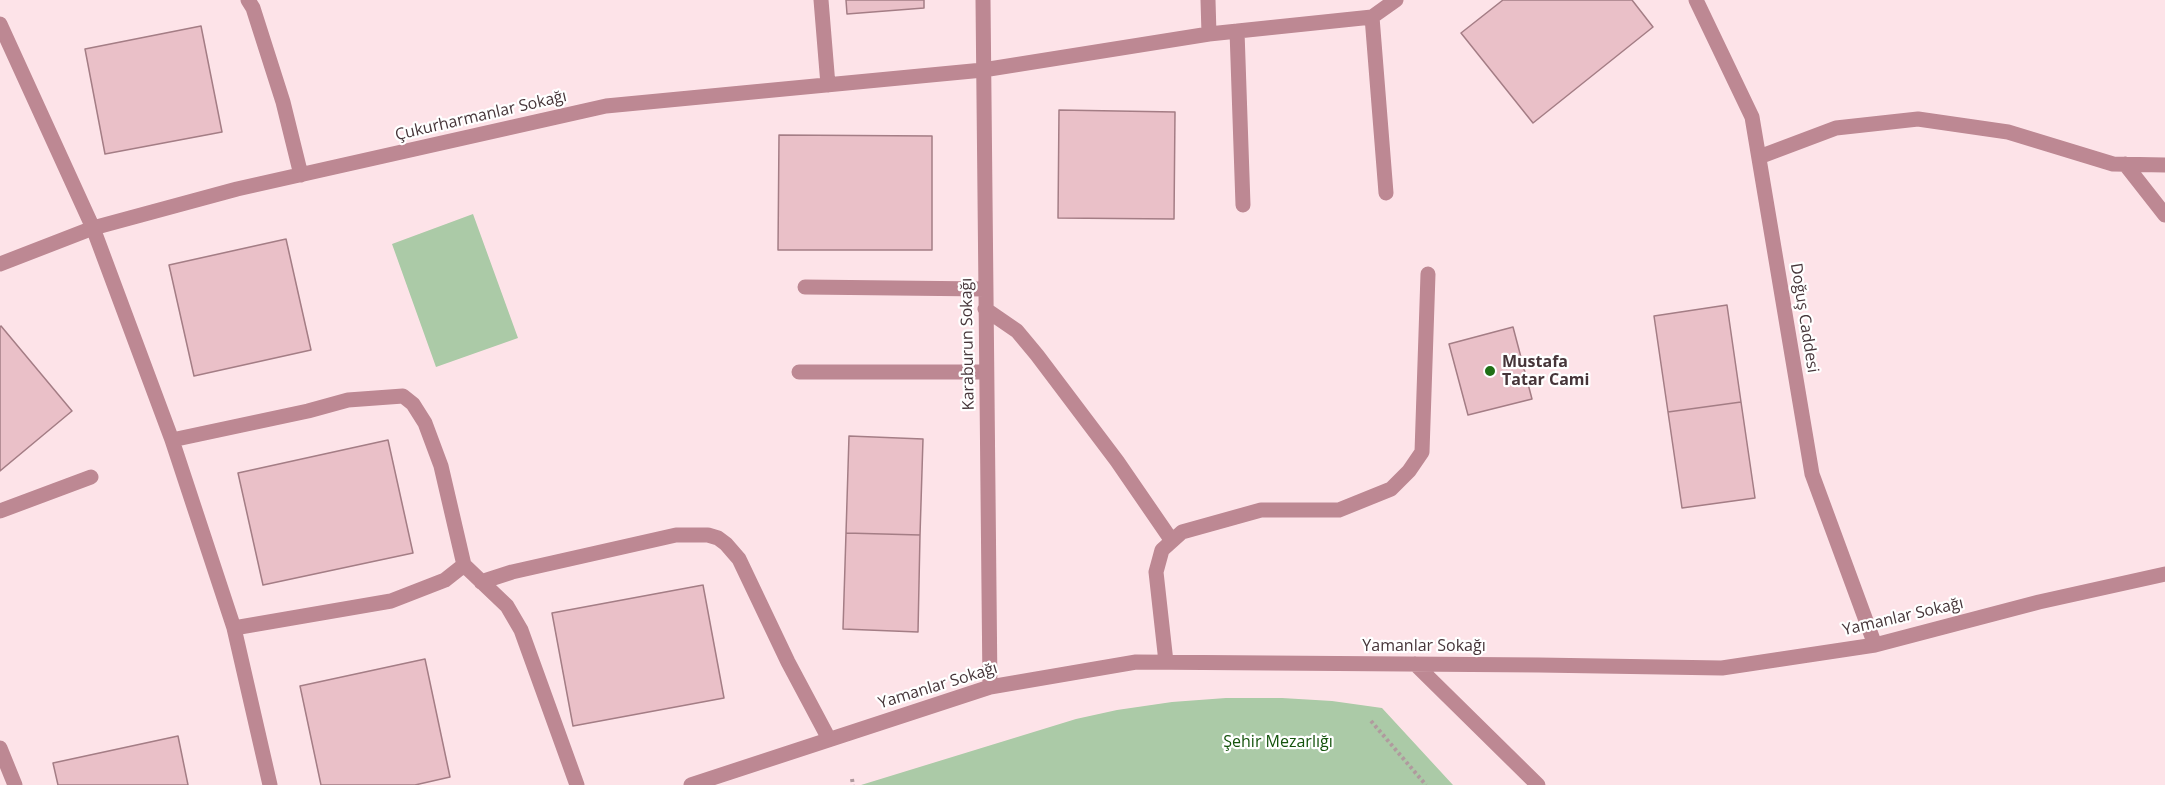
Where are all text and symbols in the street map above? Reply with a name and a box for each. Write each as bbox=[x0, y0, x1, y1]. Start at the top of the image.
street label: Çukurharmanlar Sokağı bbox=[393, 87, 569, 145]
street label: Doğuş Caddesi bbox=[1786, 262, 1822, 374]
street label: Karaburun Sokağı bbox=[957, 278, 979, 410]
place label: Mustafa Tatar Cami bbox=[1502, 352, 1589, 390]
marker: Mustafa Tatar Cami bbox=[1483, 364, 1497, 378]
street label: Yamanlar Sokağı bbox=[1841, 594, 1965, 640]
street label: Yamanlar Sokağı bbox=[1362, 636, 1486, 656]
street label: Yamanlar Sokağı bbox=[876, 659, 1000, 713]
park label: Şehir Mezarlığı bbox=[1223, 732, 1333, 752]

